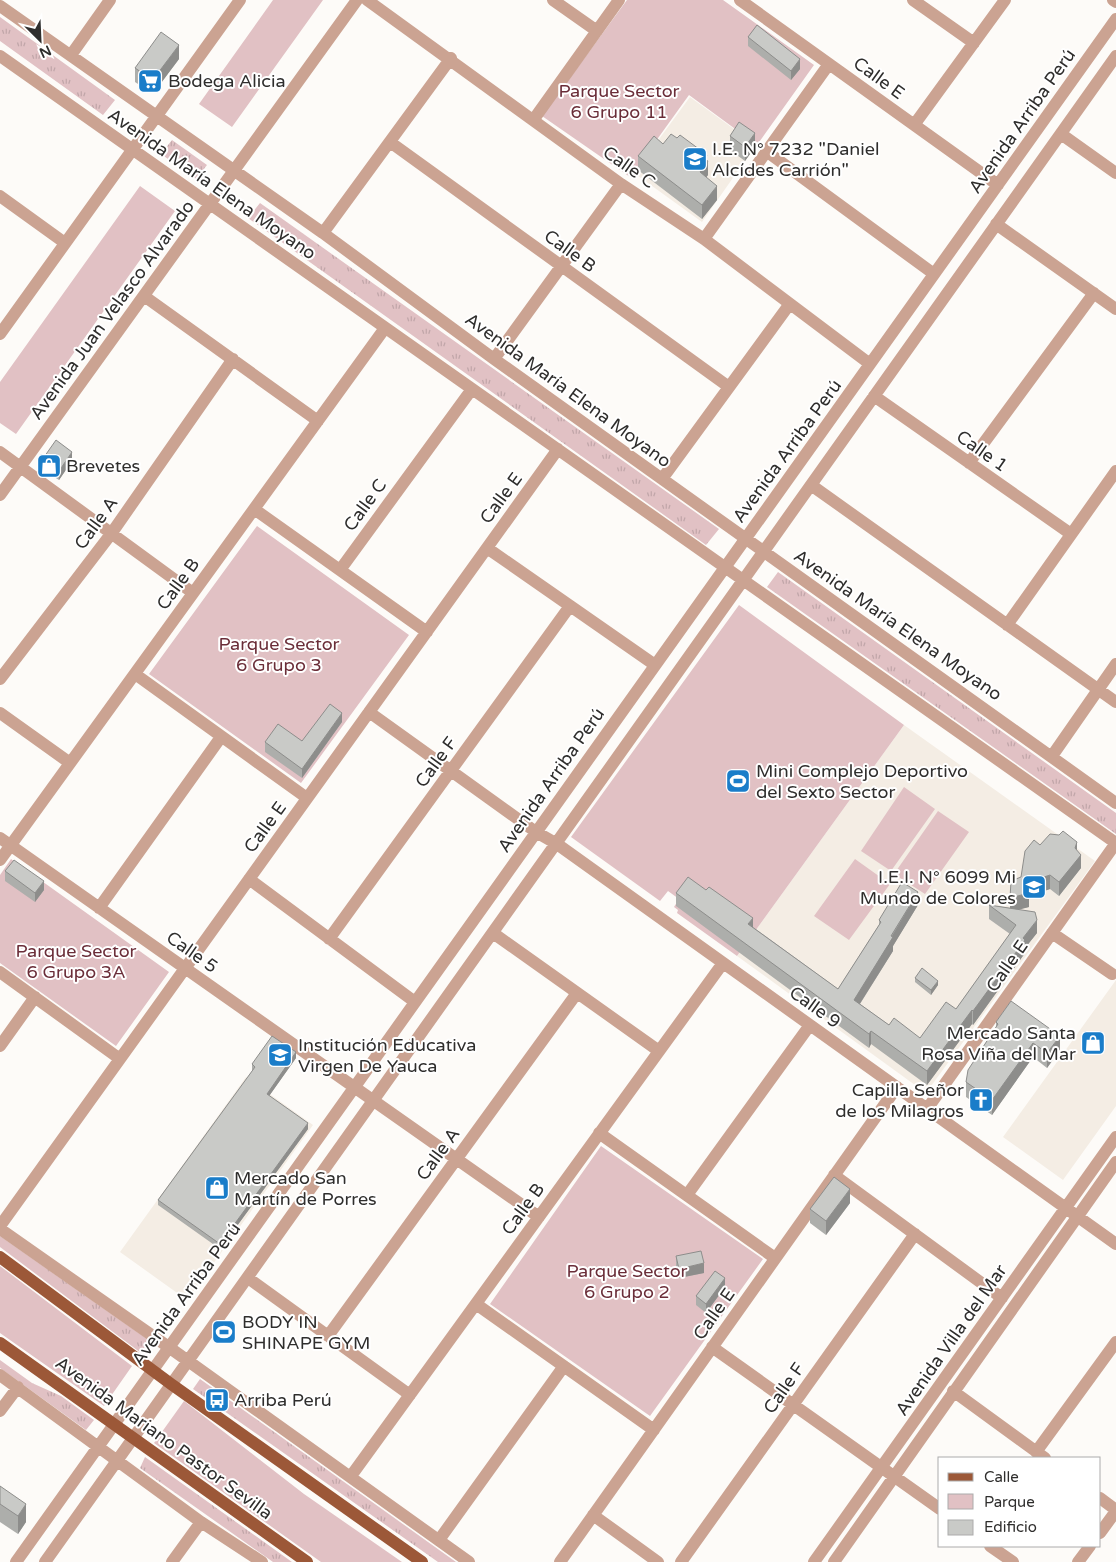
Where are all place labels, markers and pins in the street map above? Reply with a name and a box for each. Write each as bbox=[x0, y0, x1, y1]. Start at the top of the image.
supermarket icon: Bodega Alicia bbox=[137, 68, 163, 94]
place label: Bodega Alicia bbox=[168, 70, 286, 92]
place label: I.E. N° 7232 "Daniel Alcídes Carrión" bbox=[712, 138, 879, 181]
school or university icon: I.E. N° 7232 "Daniel Alcídes Carrión" bbox=[682, 146, 708, 172]
shop icon: Brevetes bbox=[36, 453, 62, 479]
place label: Brevetes bbox=[66, 455, 140, 477]
place label: Mini Complejo Deportivo del Sexto Sector bbox=[756, 760, 968, 803]
sports icon: Mini Complejo Deportivo del Sexto Sector bbox=[725, 768, 751, 794]
place label: I.E.I. N° 6099 Mi Mundo de Colores bbox=[860, 866, 1016, 909]
school or university icon: I.E.I. N° 6099 Mi Mundo de Colores bbox=[1021, 874, 1047, 900]
place label: Mercado Santa Rosa Viña del Mar bbox=[921, 1022, 1076, 1065]
shop icon: Mercado Santa Rosa Viña del Mar bbox=[1080, 1030, 1106, 1056]
place label: Institución Educativa Virgen De Yauca bbox=[298, 1034, 476, 1077]
school or university icon: Institución Educativa Virgen De Yauca bbox=[267, 1042, 293, 1068]
place label: Capilla Señor de los Milagros bbox=[835, 1079, 964, 1122]
church icon: Capilla Señor de los Milagros bbox=[968, 1087, 994, 1113]
place label: Mercado San Martín de Porres bbox=[234, 1167, 377, 1210]
shop icon: Mercado San Martín de Porres bbox=[204, 1175, 230, 1201]
place label: BODY IN SHINAPE GYM bbox=[242, 1311, 370, 1354]
sports icon: BODY IN SHINAPE GYM bbox=[211, 1319, 237, 1345]
bus stop icon: Arriba Perú bbox=[204, 1387, 230, 1413]
place label: Arriba Perú bbox=[234, 1389, 332, 1411]

